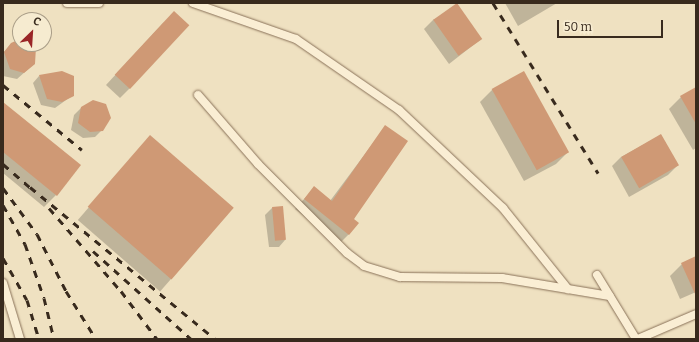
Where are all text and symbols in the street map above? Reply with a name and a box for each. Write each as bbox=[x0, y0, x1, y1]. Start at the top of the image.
north arrow bbox=[12, 12, 52, 52]
scale bar bbox=[559, 12, 665, 38]
text: С bbox=[31, 14, 43, 29]
text: 50 m bbox=[564, 20, 592, 34]

